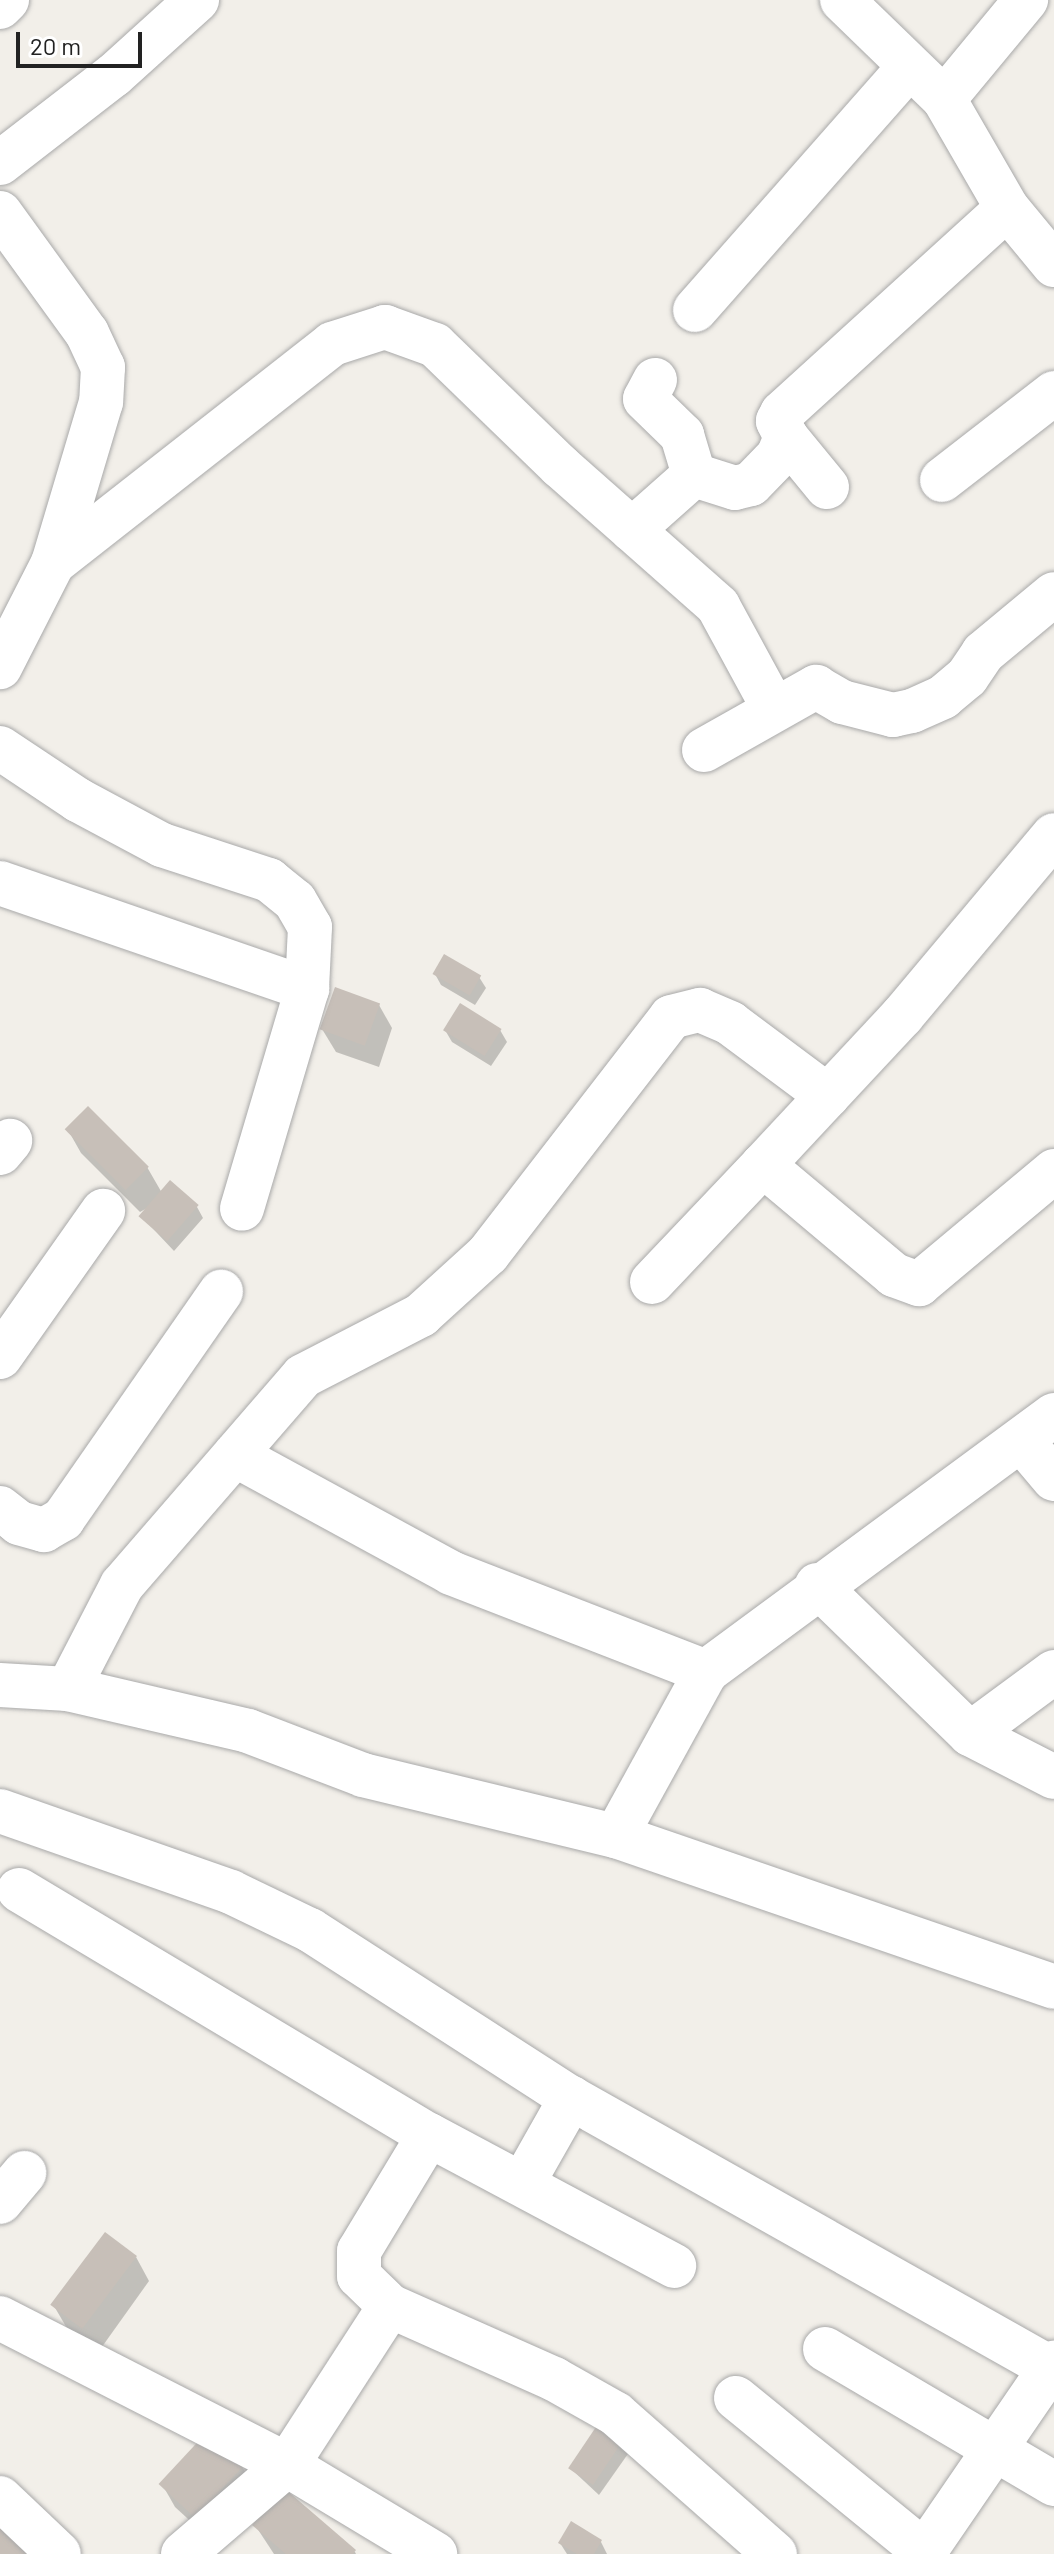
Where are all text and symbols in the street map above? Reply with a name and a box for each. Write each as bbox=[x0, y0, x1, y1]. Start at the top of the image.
scale bar bbox=[20, 16, 146, 66]
text: 20 m bbox=[30, 31, 81, 60]

